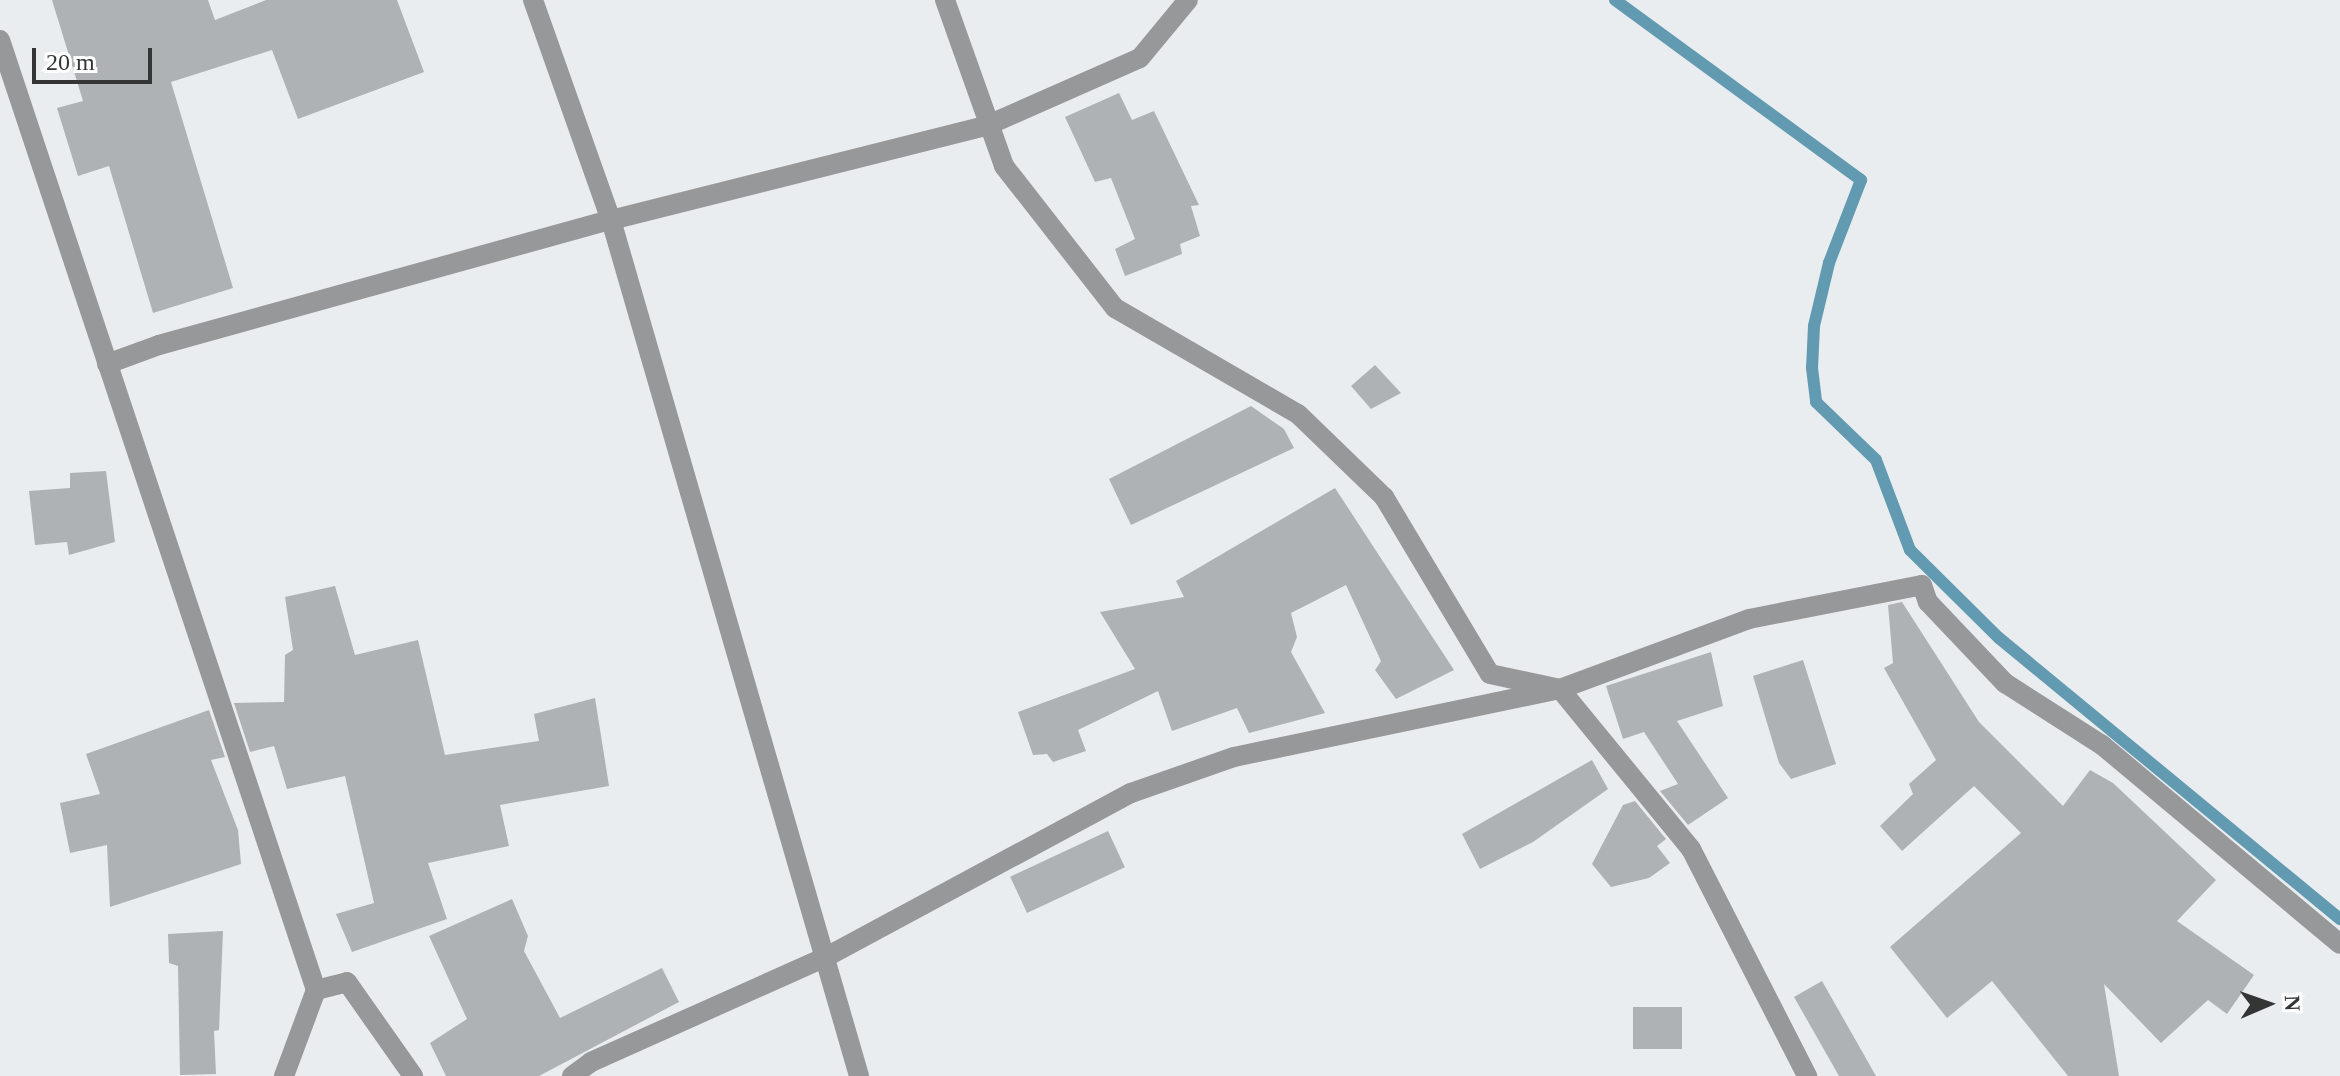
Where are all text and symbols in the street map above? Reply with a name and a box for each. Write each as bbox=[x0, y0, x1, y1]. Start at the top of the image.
scale bar bbox=[36, 32, 156, 82]
text: 20 m bbox=[46, 49, 95, 75]
north arrow bbox=[2228, 964, 2308, 1044]
text: N bbox=[2280, 995, 2305, 1012]

